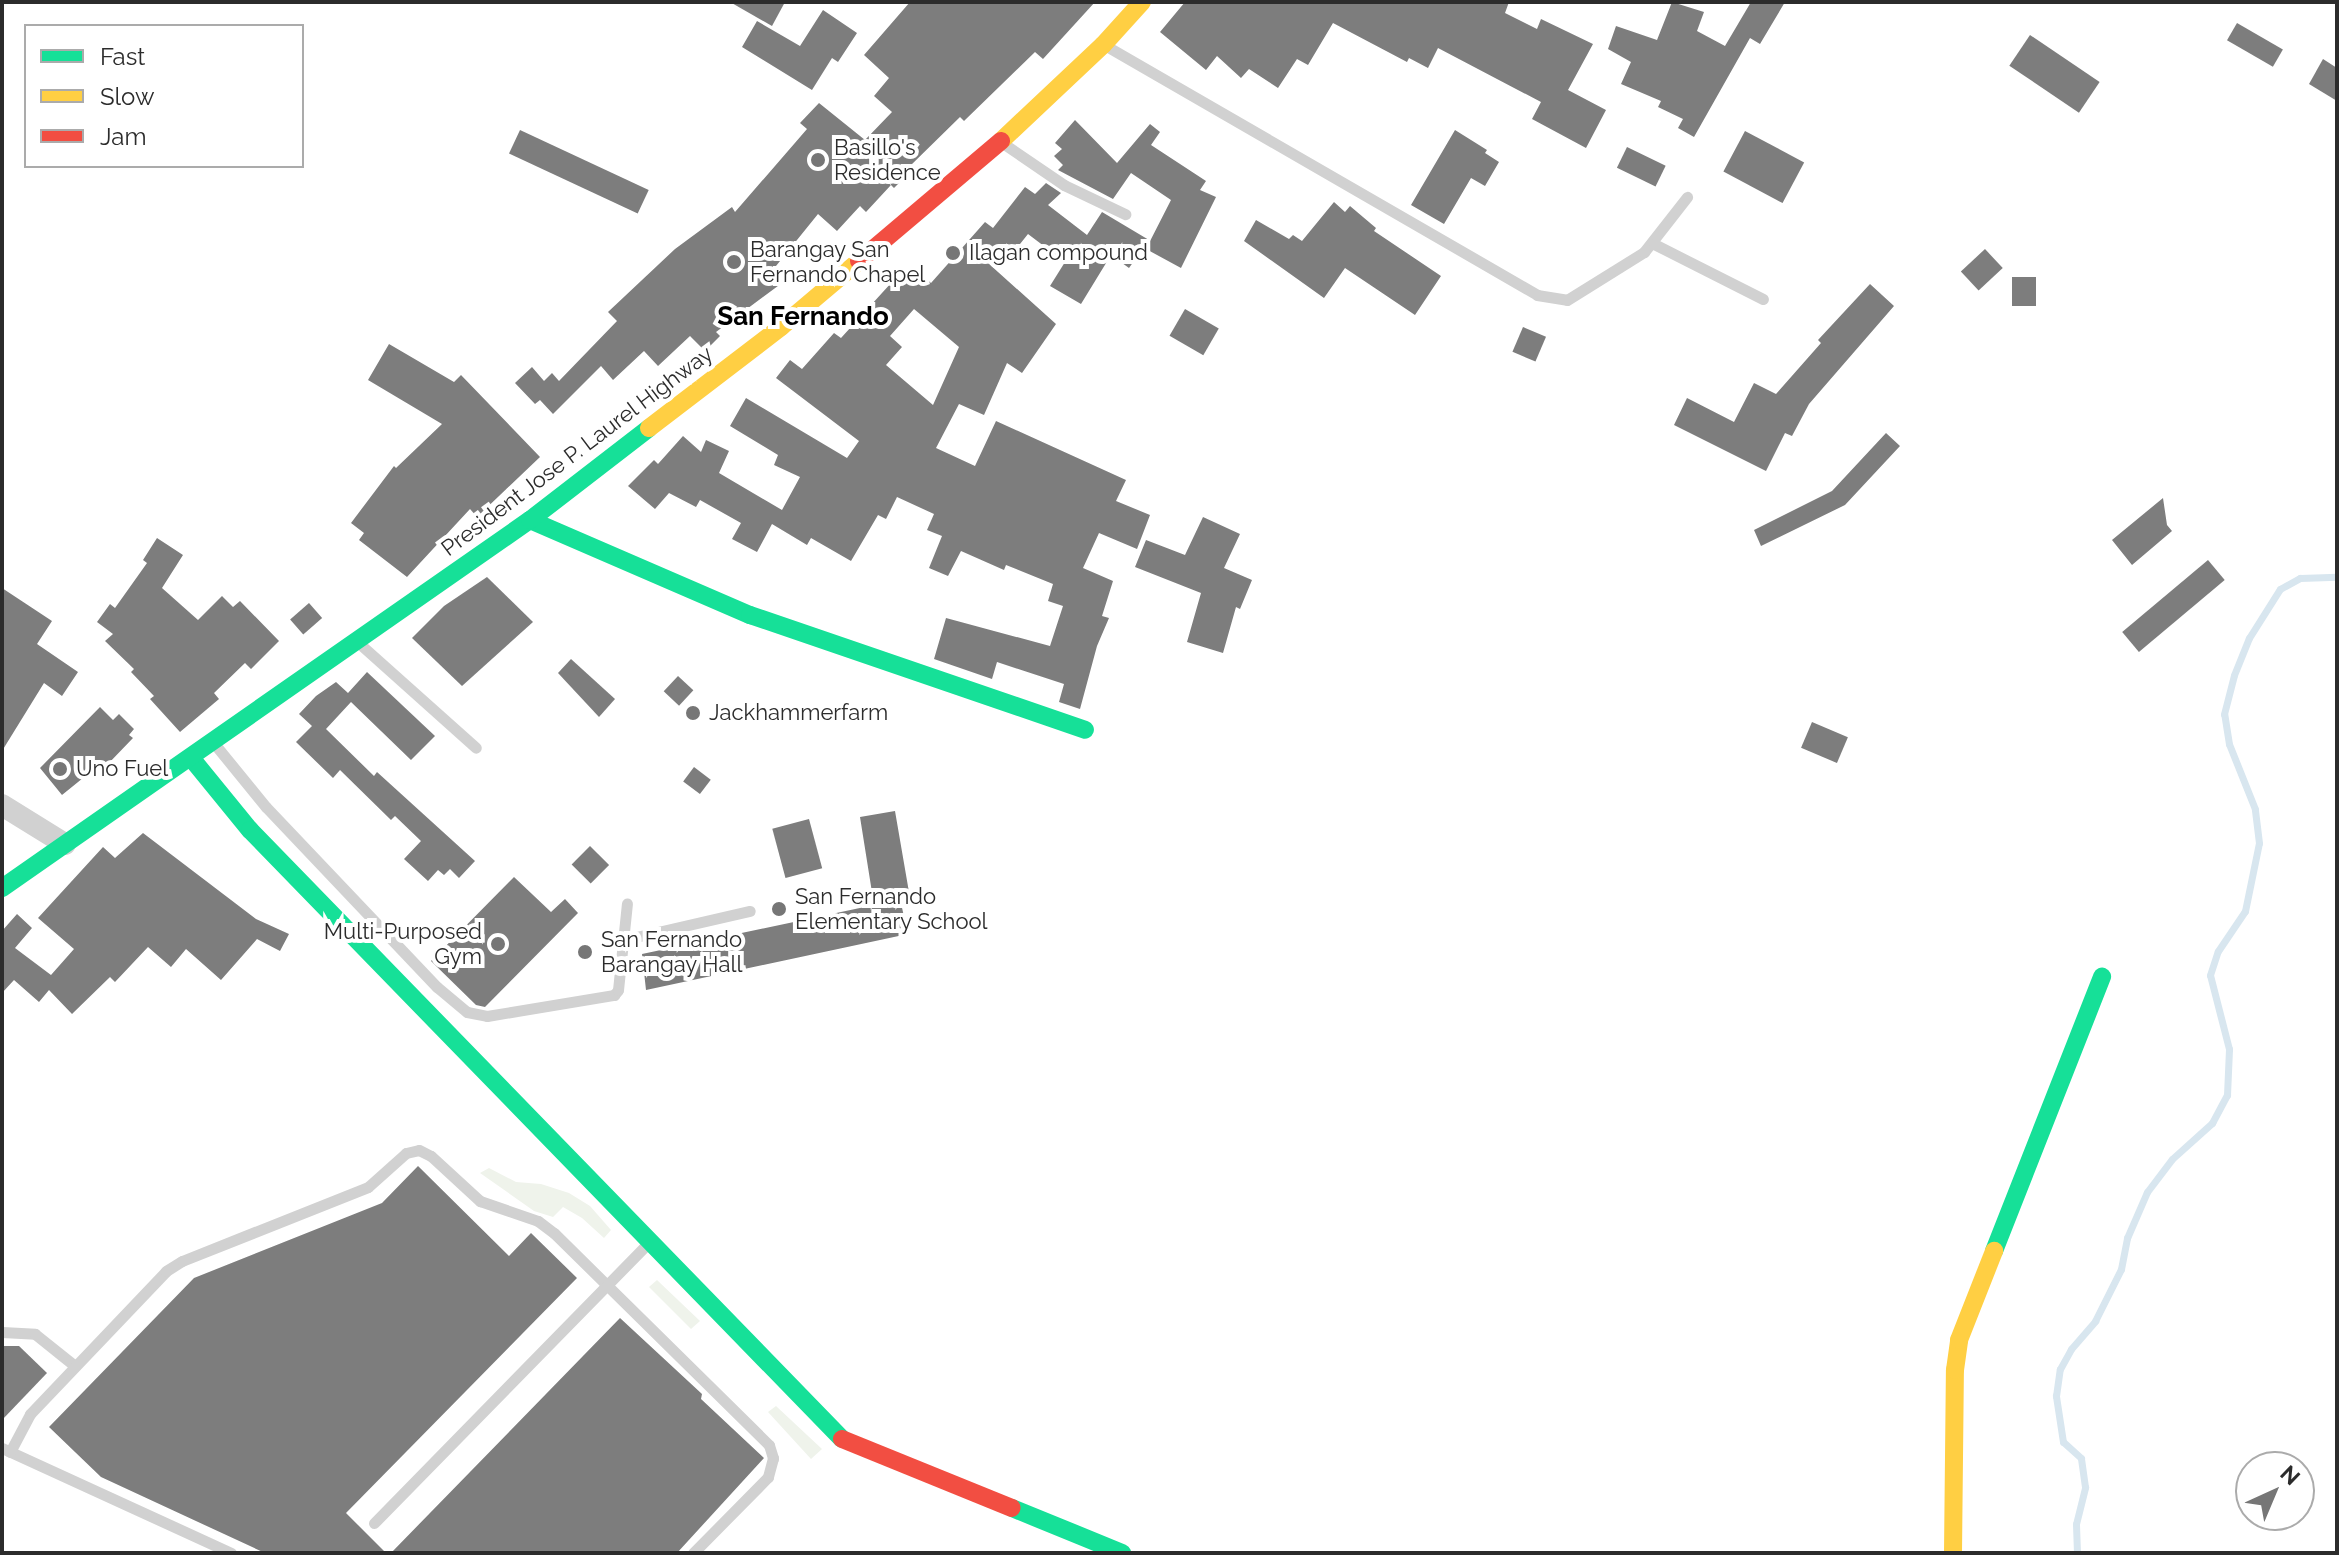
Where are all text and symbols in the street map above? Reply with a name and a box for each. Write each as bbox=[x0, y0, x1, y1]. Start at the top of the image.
legend bbox=[24, 24, 304, 168]
text: Fast bbox=[100, 42, 145, 71]
text: Slow bbox=[100, 82, 154, 111]
text: Jam bbox=[100, 122, 146, 151]
place label: Basillo's Residence bbox=[834, 134, 941, 186]
marker: Basillo's Residence bbox=[809, 151, 827, 169]
place label: Barangay San Fernando Chapel bbox=[750, 236, 925, 288]
place label: Ilagan compound bbox=[969, 240, 1148, 266]
marker: Ilagan compound bbox=[944, 244, 962, 262]
marker: Barangay San Fernando Chapel bbox=[725, 253, 743, 271]
district label: San Fernando bbox=[717, 301, 889, 333]
street label: President Jose P. Laurel Highway bbox=[436, 340, 718, 562]
place label: Jackhammerfarm bbox=[709, 700, 888, 726]
marker: Jackhammerfarm bbox=[684, 704, 702, 722]
place label: Uno Fuel bbox=[76, 756, 168, 782]
marker: Uno Fuel bbox=[51, 760, 69, 778]
place label: San Fernando Elementary School bbox=[795, 883, 988, 934]
marker: San Fernando Elementary School bbox=[770, 900, 788, 918]
place label: Multi-Purposed Gym bbox=[324, 918, 482, 970]
place label: San Fernando Barangay Hall bbox=[601, 926, 743, 978]
marker: Multi-Purposed Gym bbox=[489, 935, 507, 953]
marker: San Fernando Barangay Hall bbox=[576, 943, 594, 961]
north arrow bbox=[2235, 1451, 2315, 1531]
text: N bbox=[2275, 1460, 2305, 1490]

